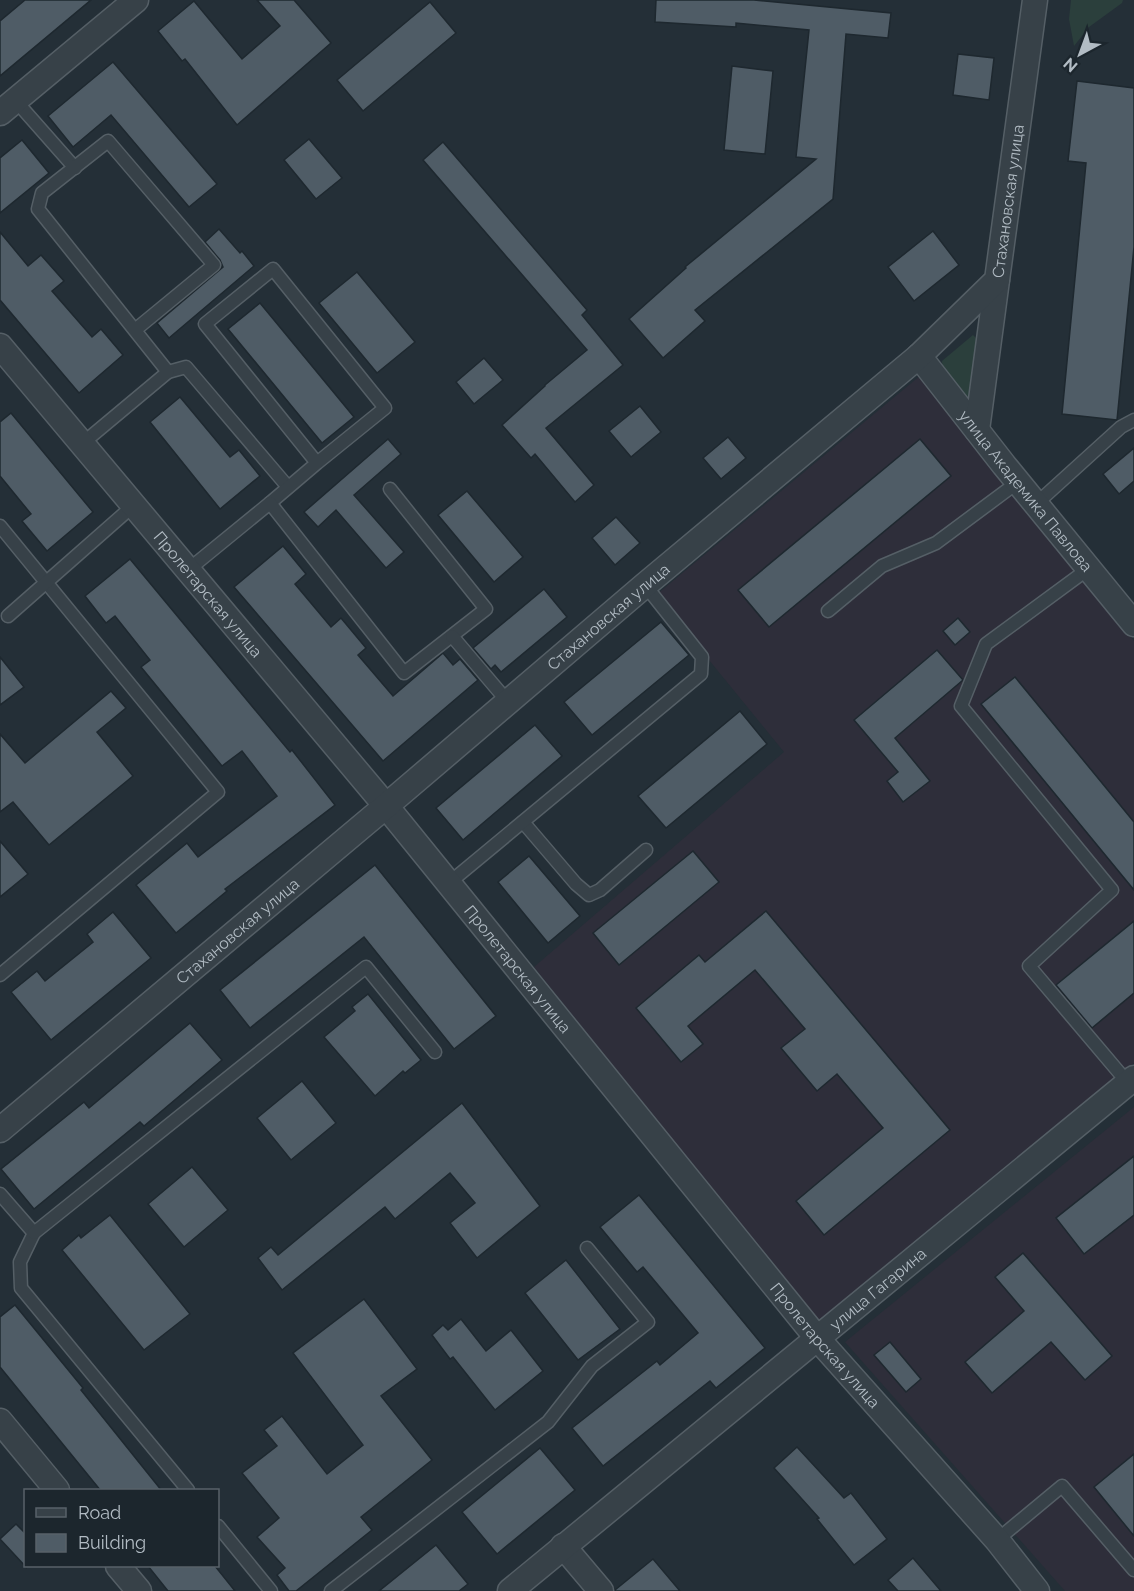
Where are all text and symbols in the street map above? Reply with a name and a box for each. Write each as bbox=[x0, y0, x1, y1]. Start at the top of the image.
north arrow bbox=[1050, 24, 1110, 84]
text: N bbox=[1060, 54, 1081, 76]
street label: Стахановская улица bbox=[988, 123, 1028, 279]
street label: улица Академика Павлова bbox=[955, 406, 1096, 576]
street label: Пролетарская улица bbox=[150, 528, 266, 661]
street label: Стахановская улица bbox=[544, 560, 674, 674]
street label: Стахановская улица bbox=[172, 874, 303, 988]
street label: Пролетарская улица bbox=[460, 901, 575, 1037]
street label: улица Гагарина bbox=[826, 1244, 930, 1334]
street label: Пролетарская улица bbox=[766, 1279, 884, 1412]
legend bbox=[24, 1489, 219, 1567]
text: Road bbox=[78, 1502, 121, 1523]
text: Building bbox=[78, 1532, 146, 1553]

